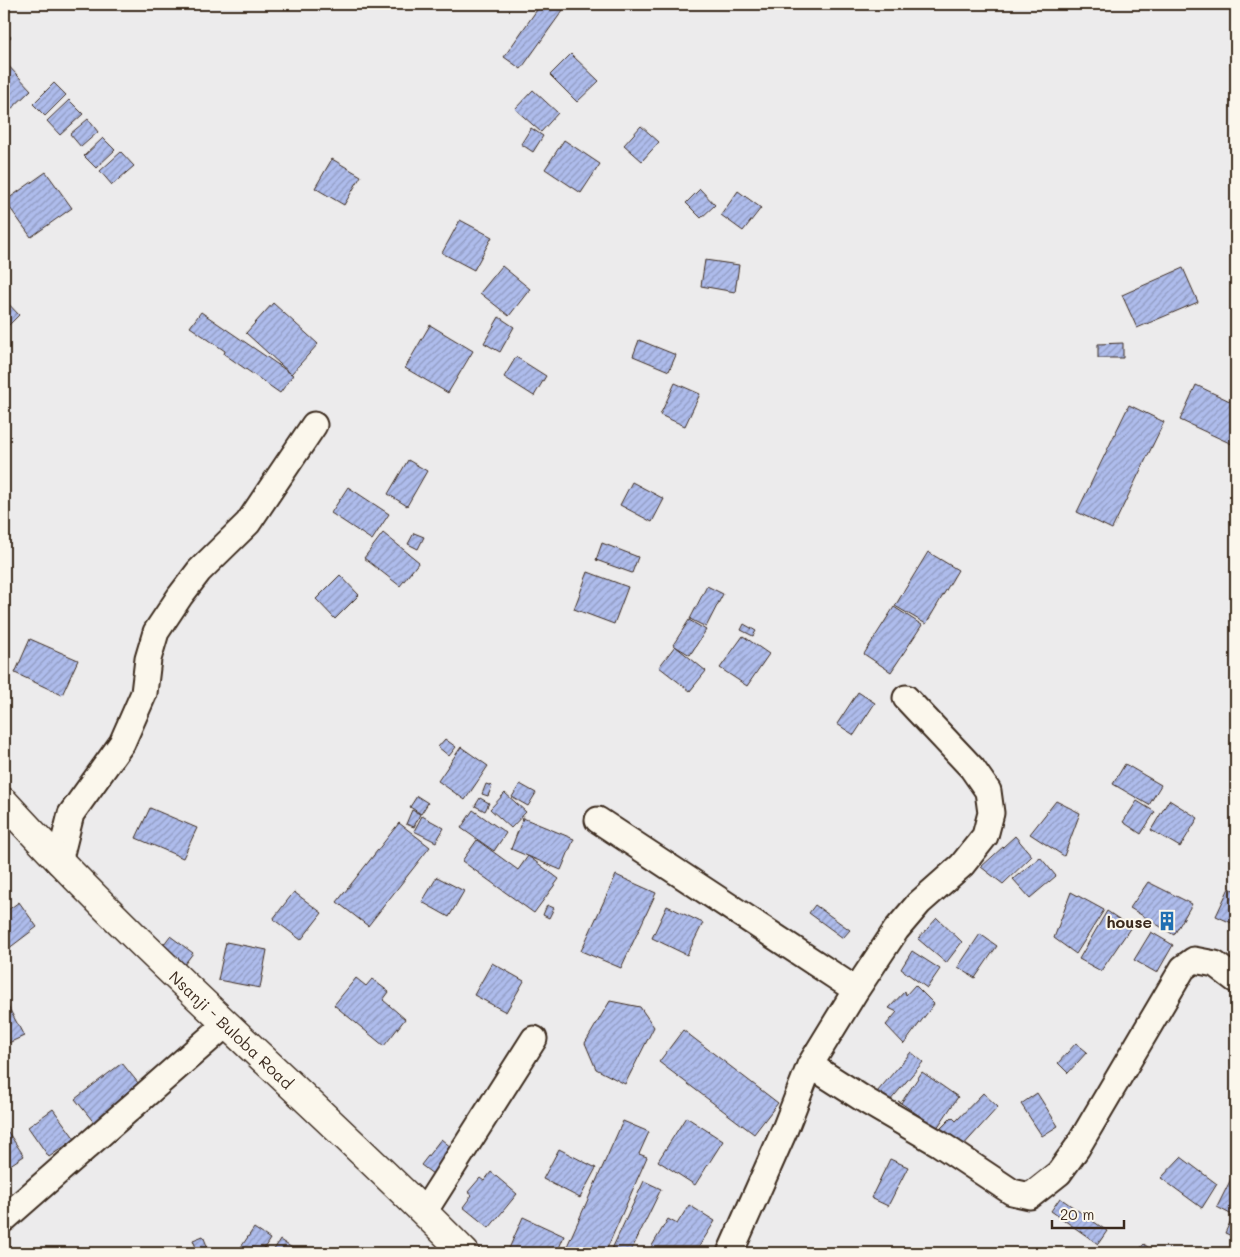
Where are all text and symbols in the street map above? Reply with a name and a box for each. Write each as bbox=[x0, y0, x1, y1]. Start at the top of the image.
building icon: house bbox=[1156, 910, 1178, 932]
place label: house bbox=[1106, 911, 1152, 932]
street label: Nsanji - Buloba Road bbox=[165, 966, 299, 1093]
scale bar bbox=[1052, 1197, 1125, 1229]
text: 20 m bbox=[1060, 1204, 1094, 1224]

